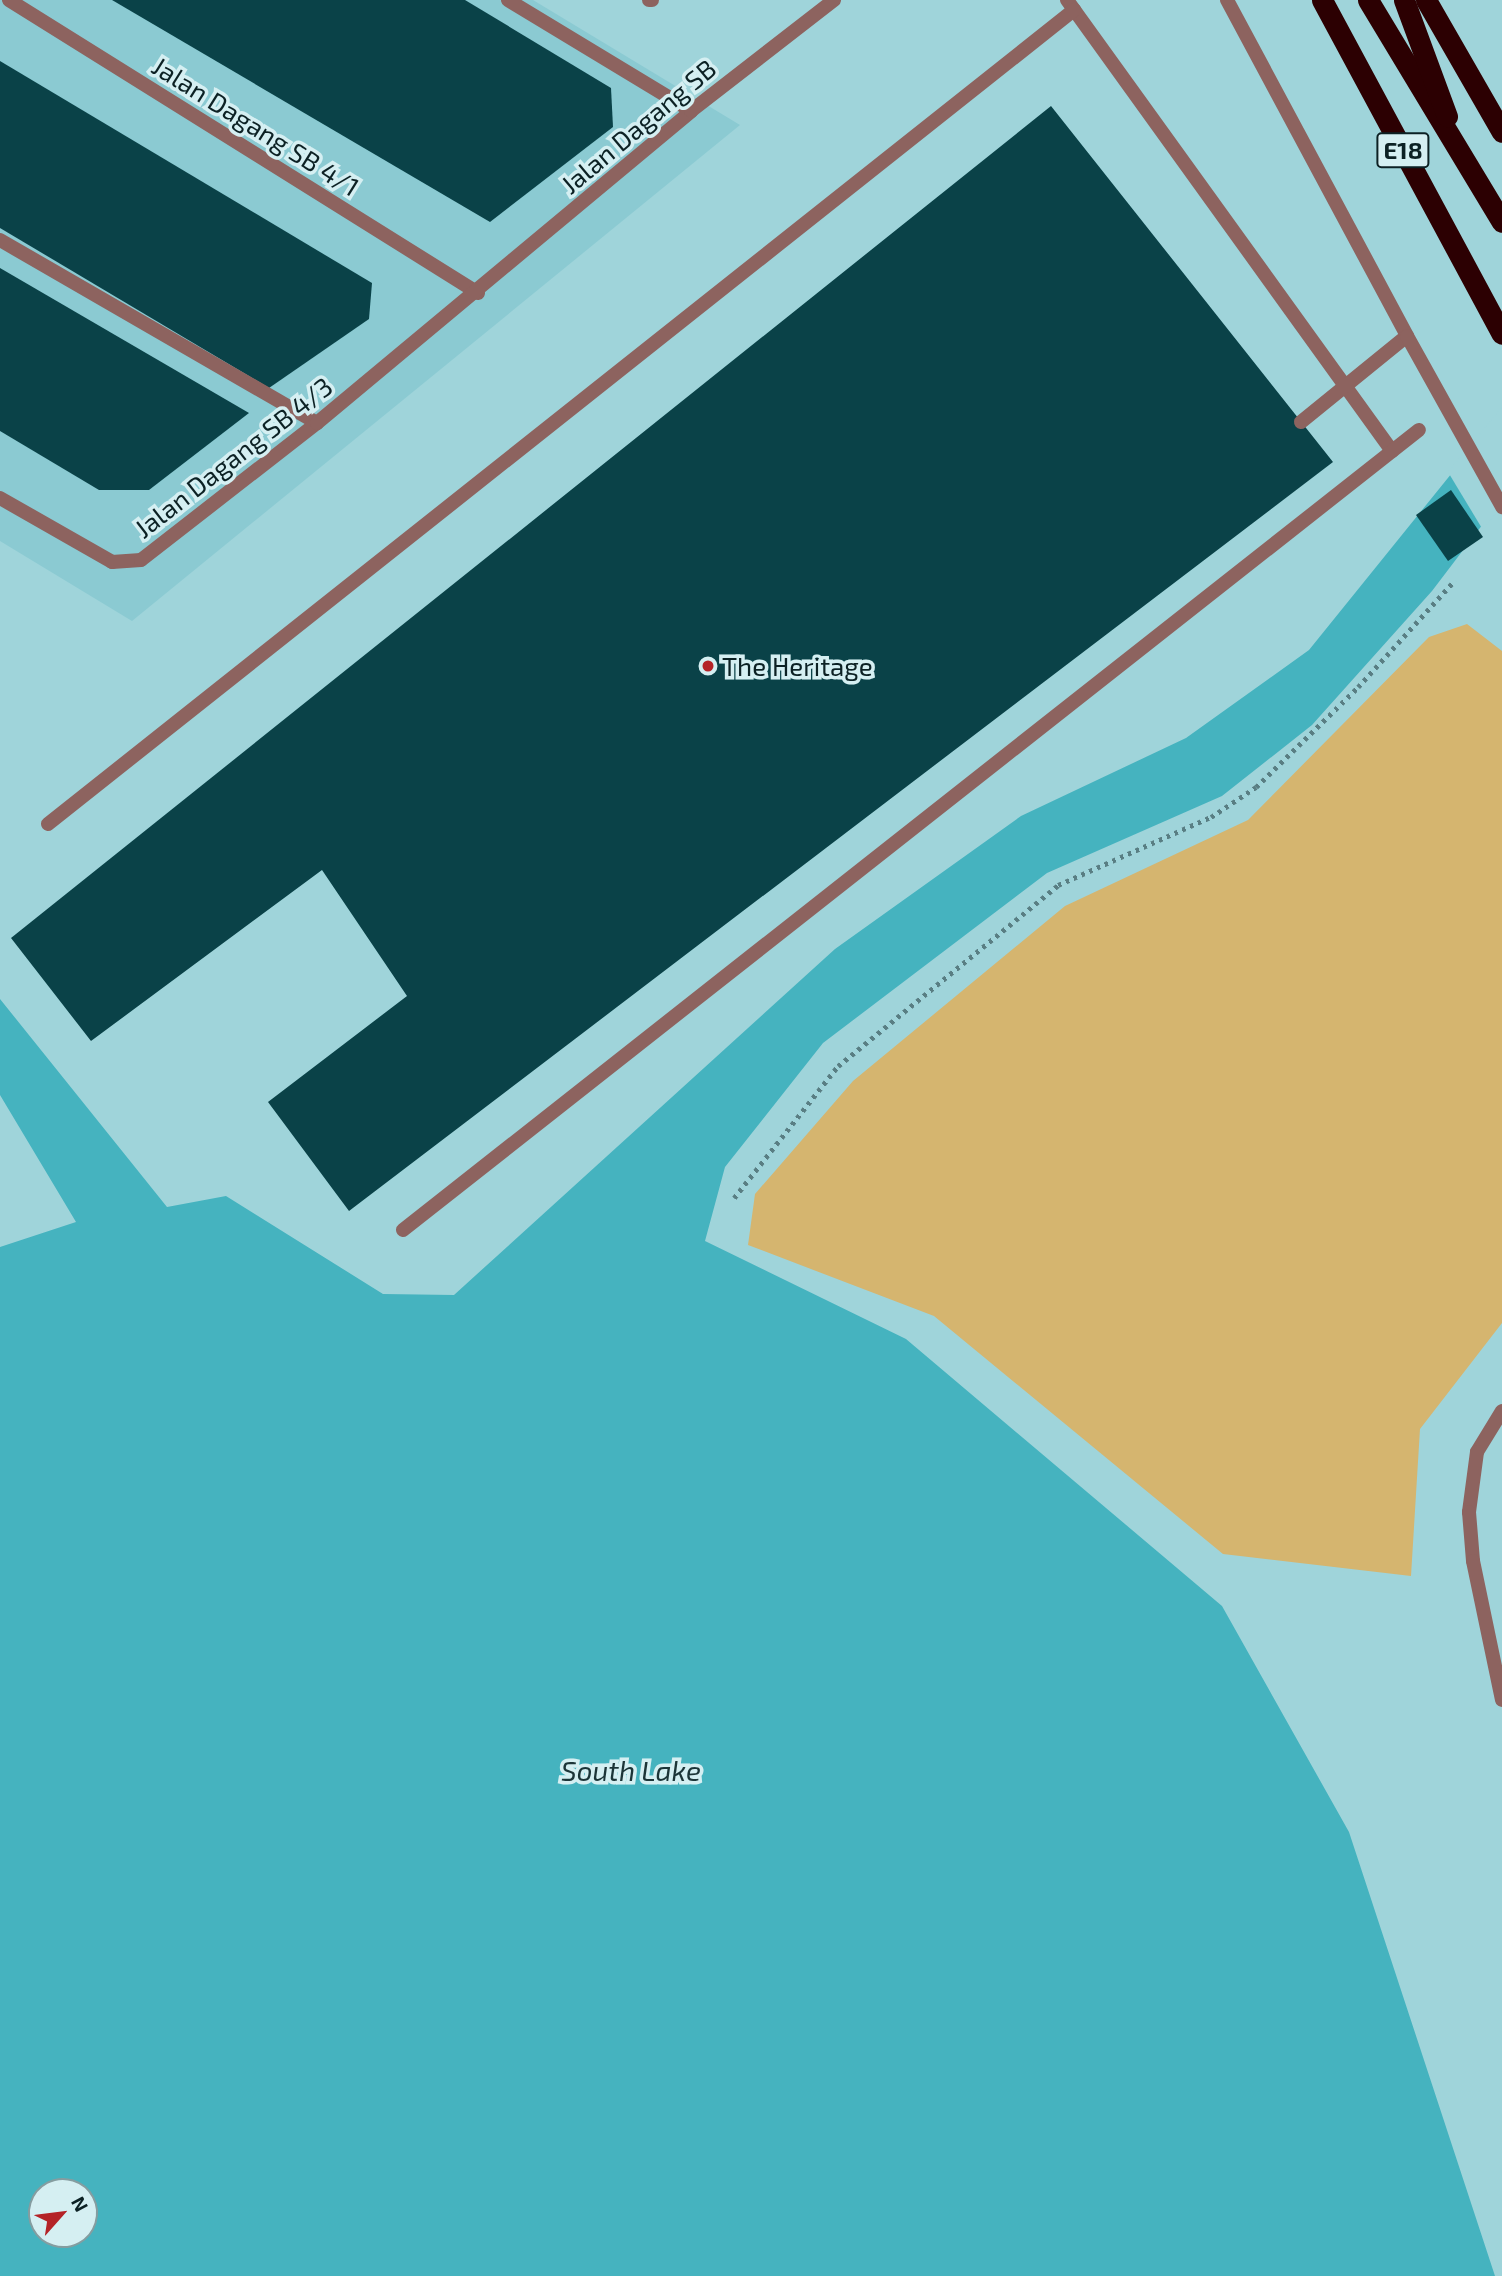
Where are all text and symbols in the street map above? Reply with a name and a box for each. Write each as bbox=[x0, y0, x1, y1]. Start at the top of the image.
street label: Jalan Dagang SB 4/1 bbox=[147, 50, 365, 202]
street label: Jalan Dagang SB bbox=[554, 52, 722, 200]
road number: E18 bbox=[1375, 130, 1431, 170]
street label: Jalan Dagang SB 4/3 bbox=[128, 370, 338, 544]
place label: The Heritage bbox=[722, 650, 873, 682]
marker: The Heritage bbox=[700, 658, 716, 674]
water label: South Lake bbox=[561, 1753, 701, 1787]
north arrow bbox=[28, 2178, 98, 2248]
text: N bbox=[67, 2192, 94, 2215]

